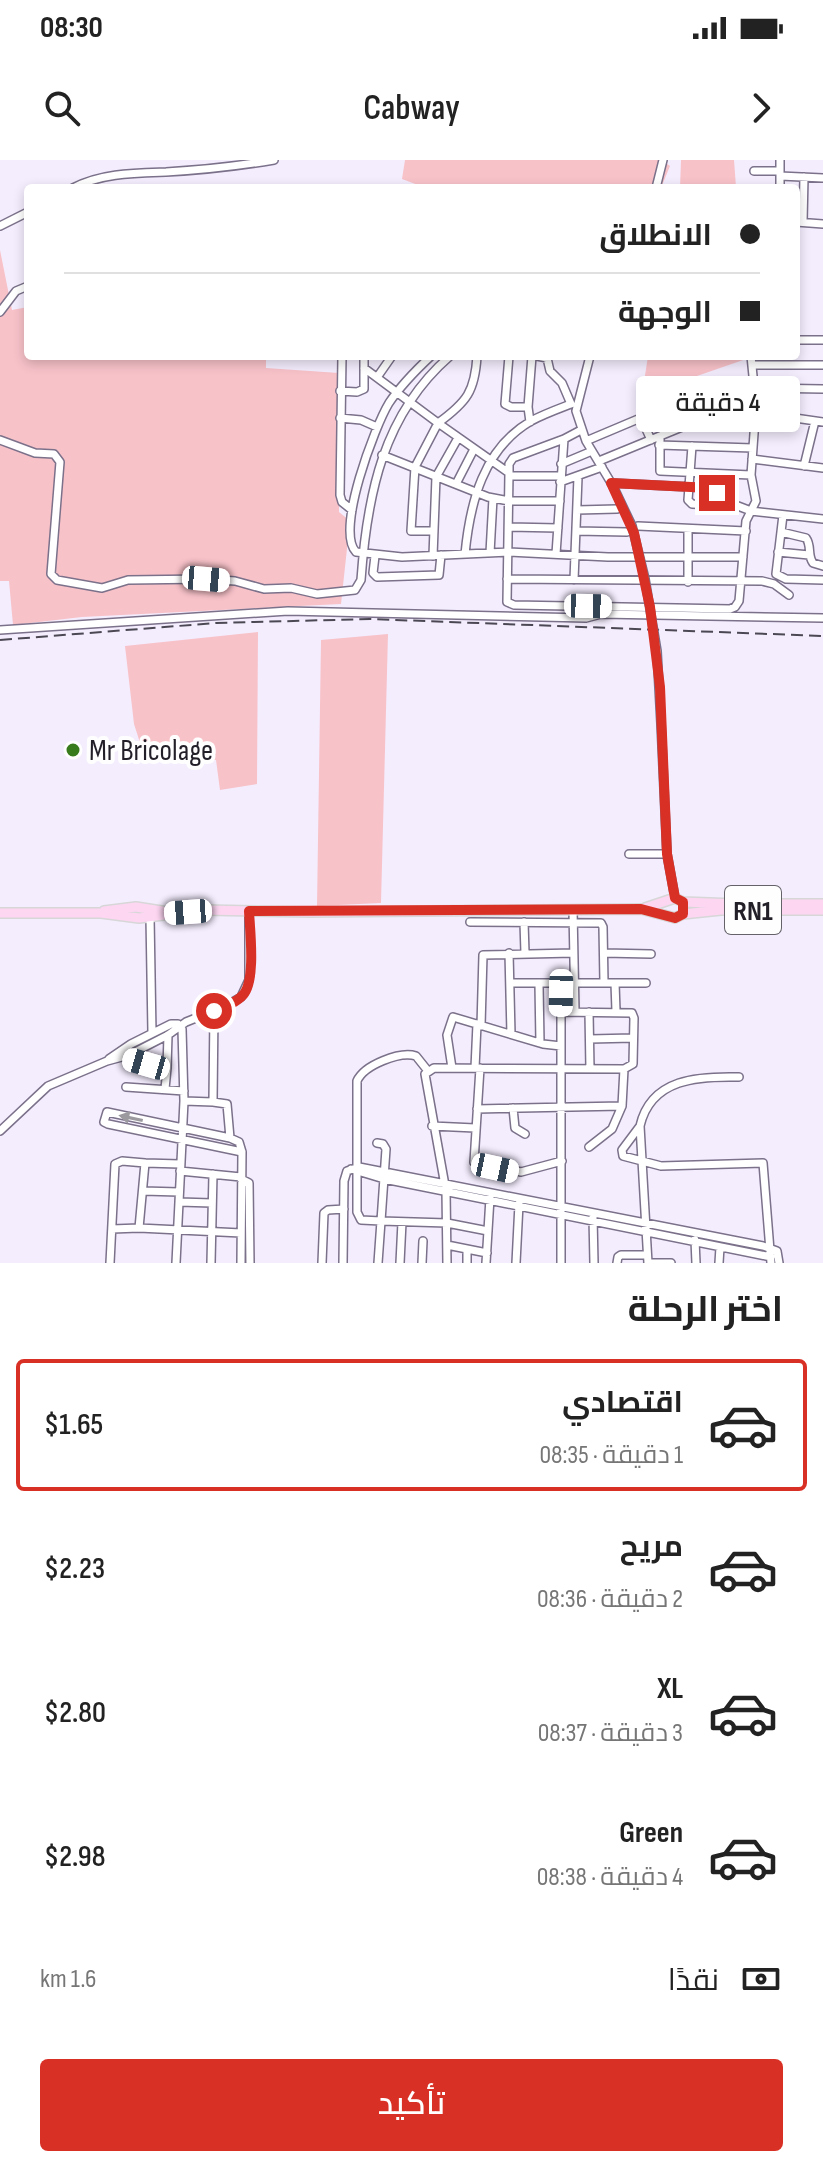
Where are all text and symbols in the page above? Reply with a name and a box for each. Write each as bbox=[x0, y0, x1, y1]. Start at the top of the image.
text: 08:30 bbox=[40, 10, 103, 46]
icon: search bbox=[40, 86, 84, 130]
icon: forward bbox=[739, 86, 783, 130]
text: Cabway bbox=[363, 87, 460, 130]
text: الانطلاق bbox=[599, 218, 712, 254]
text: الوجهة bbox=[618, 295, 712, 331]
callout: 4 دقيقة bbox=[635, 377, 799, 433]
text: 4 دقيقة bbox=[676, 388, 760, 419]
route end bbox=[699, 475, 735, 511]
car bbox=[181, 565, 231, 593]
car bbox=[564, 594, 612, 618]
place label: Mr Bricolage bbox=[89, 733, 213, 769]
marker: Mr Bricolage bbox=[64, 741, 82, 759]
road number: RN1 bbox=[725, 886, 781, 934]
car bbox=[163, 898, 213, 926]
car bbox=[549, 969, 573, 1017]
route start bbox=[196, 993, 232, 1029]
car bbox=[120, 1046, 172, 1082]
one-way arrow bbox=[118, 1111, 143, 1124]
car bbox=[469, 1151, 521, 1185]
text: اختر الرحلة bbox=[628, 1289, 783, 1332]
text: اقتصادي bbox=[562, 1385, 683, 1421]
icon: car bbox=[707, 1389, 779, 1461]
text: $1.65 bbox=[44, 1407, 103, 1443]
text: 1 دقيقة · 08:35 bbox=[539, 1440, 683, 1471]
text: مريح bbox=[620, 1529, 683, 1565]
icon: car bbox=[707, 1533, 779, 1605]
text: $2.23 bbox=[44, 1551, 105, 1587]
text: 2 دقيقة · 08:36 bbox=[537, 1584, 683, 1615]
text: XL bbox=[657, 1671, 683, 1707]
icon: car bbox=[707, 1677, 779, 1749]
text: $2.80 bbox=[44, 1695, 106, 1731]
text: 3 دقيقة · 08:37 bbox=[538, 1718, 683, 1749]
text: Green bbox=[619, 1815, 683, 1851]
icon: car bbox=[707, 1821, 779, 1893]
text: $2.98 bbox=[44, 1839, 105, 1875]
text: 4 دقيقة · 08:38 bbox=[537, 1862, 683, 1893]
icon: cash bbox=[739, 1957, 783, 2001]
text: نقدًا bbox=[668, 1963, 719, 1999]
text: 1.6 km bbox=[40, 1964, 96, 1995]
button: تأكيد bbox=[40, 2059, 783, 2151]

